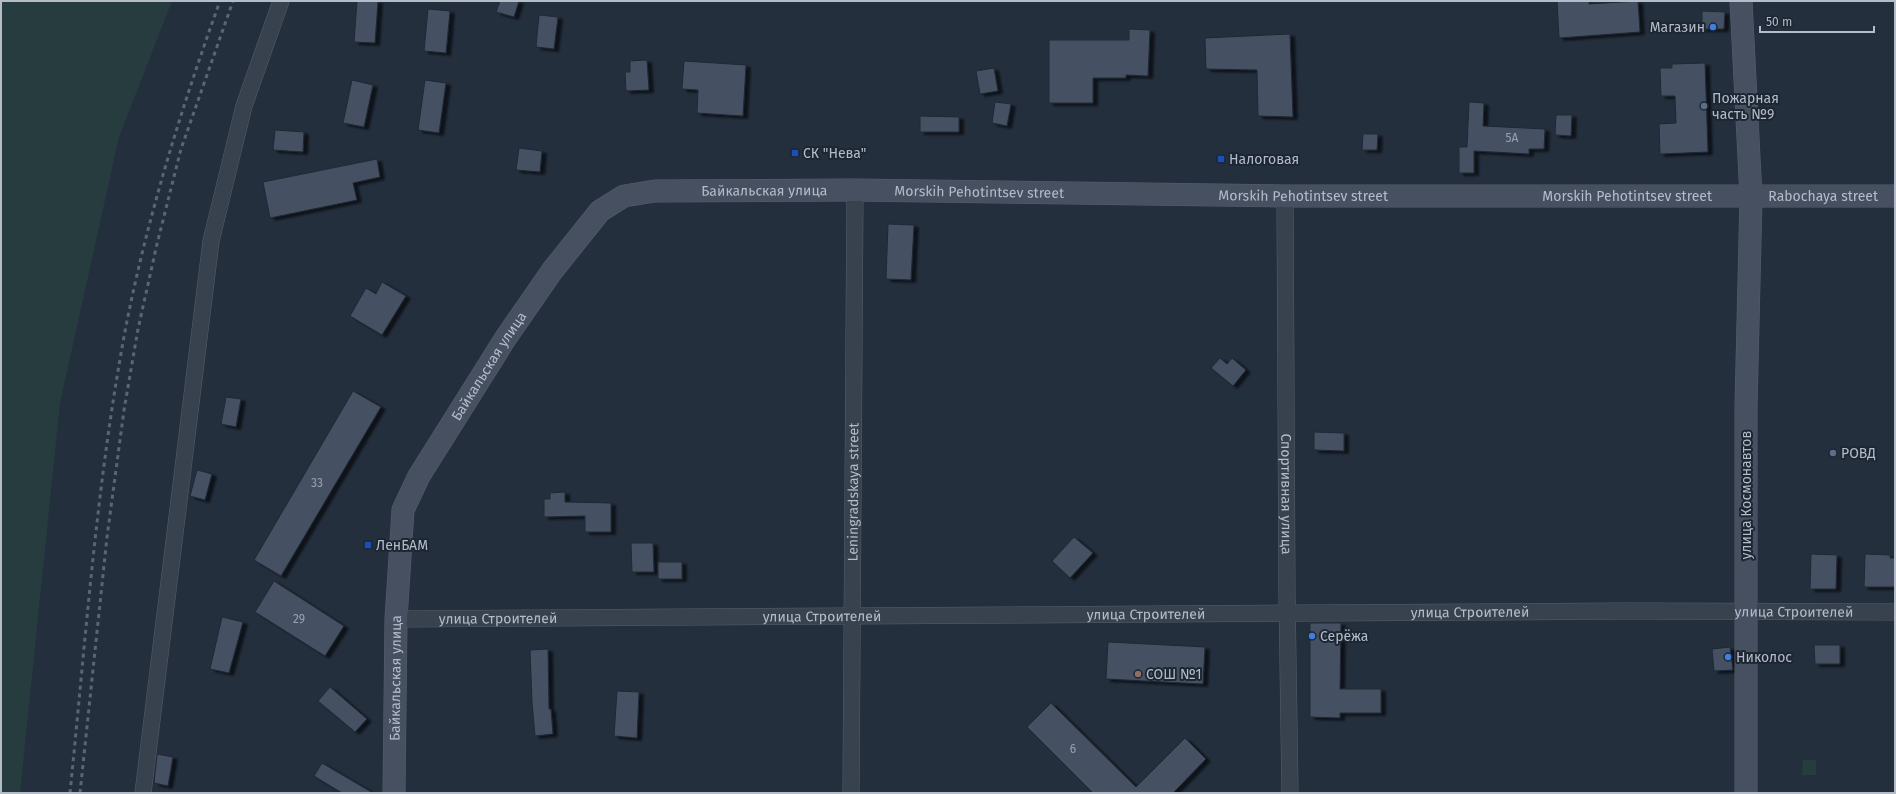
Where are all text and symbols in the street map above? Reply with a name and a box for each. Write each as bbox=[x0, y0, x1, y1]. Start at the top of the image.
scale bar bbox=[1760, 8, 1874, 34]
text: 50 m bbox=[1766, 15, 1792, 29]
place label: Магазин bbox=[1650, 19, 1705, 36]
marker: Магазин bbox=[1708, 22, 1718, 32]
place label: Пожарная часть №9 bbox=[1712, 90, 1779, 123]
marker: Пожарная часть №9 bbox=[1699, 101, 1709, 111]
house number: 5А bbox=[1506, 131, 1519, 145]
place label: СК "Нева" bbox=[803, 145, 866, 162]
marker: СК "Нева" bbox=[790, 148, 800, 158]
place label: Налоговая bbox=[1229, 151, 1299, 168]
marker: Налоговая bbox=[1216, 154, 1226, 164]
street label: Байкальская улица bbox=[701, 182, 827, 200]
street label: Morskih Pehotintsev street bbox=[894, 183, 1065, 202]
street label: Morskih Pehotintsev street bbox=[1218, 187, 1389, 205]
street label: Morskih Pehotintsev street bbox=[1542, 188, 1713, 205]
street label: Rabochaya street bbox=[1768, 188, 1879, 205]
street label: Байкальская улица bbox=[448, 309, 530, 424]
street label: Leningradskaya street bbox=[845, 422, 862, 561]
street label: улица Космонавтов bbox=[1738, 431, 1755, 559]
street label: Спортивная улица bbox=[1277, 433, 1295, 555]
place label: РОВД bbox=[1841, 445, 1876, 462]
marker: РОВД bbox=[1828, 448, 1838, 458]
house number: 33 bbox=[311, 476, 323, 490]
place label: ЛенБАМ bbox=[376, 537, 428, 554]
marker: ЛенБАМ bbox=[363, 540, 373, 550]
street label: улица Строителей bbox=[1735, 603, 1853, 621]
street label: улица Строителей bbox=[1411, 604, 1529, 621]
street label: улица Строителей bbox=[1087, 606, 1205, 624]
street label: улица Строителей bbox=[763, 608, 881, 626]
street label: улица Строителей bbox=[439, 610, 557, 628]
house number: 29 bbox=[293, 612, 305, 626]
street label: Байкальская улица bbox=[387, 614, 405, 741]
place label: Серёжа bbox=[1320, 628, 1368, 645]
marker: Серёжа bbox=[1307, 631, 1317, 641]
place label: Николос bbox=[1736, 649, 1792, 666]
marker: Николос bbox=[1723, 652, 1733, 662]
place label: СОШ №1 bbox=[1146, 666, 1202, 683]
marker: СОШ №1 bbox=[1133, 669, 1143, 679]
house number: 6 bbox=[1070, 742, 1076, 756]

